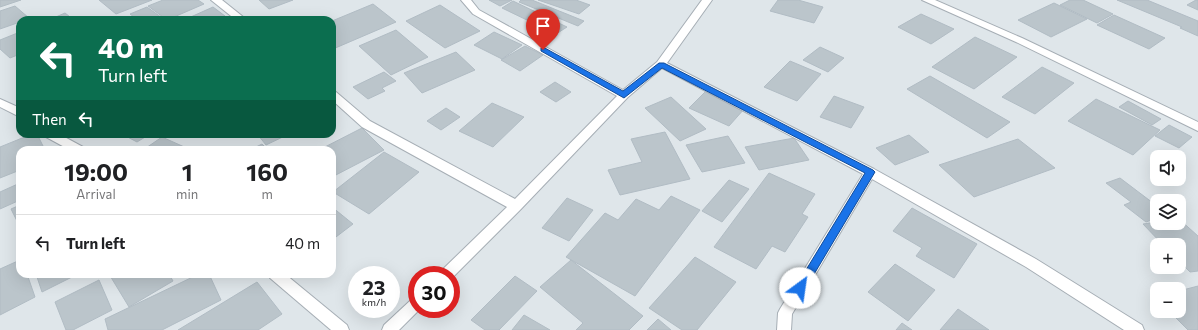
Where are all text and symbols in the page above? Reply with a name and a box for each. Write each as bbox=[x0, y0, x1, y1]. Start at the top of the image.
pin bbox=[526, 9, 560, 50]
icon: arrive bbox=[532, 15, 554, 37]
text: 40 m bbox=[98, 30, 164, 64]
icon: left bbox=[32, 32, 84, 84]
text: Turn left bbox=[98, 64, 167, 86]
icon: left bbox=[75, 108, 97, 130]
text: Then bbox=[32, 110, 67, 128]
map controls bbox=[1150, 150, 1186, 318]
button: sound bbox=[1150, 150, 1186, 186]
text: 19:00 bbox=[64, 157, 128, 186]
text: 1 bbox=[182, 157, 193, 186]
text: 160 bbox=[246, 157, 288, 186]
text: Arrival bbox=[76, 186, 116, 202]
text: min bbox=[176, 186, 198, 202]
text: m bbox=[261, 186, 273, 202]
button: layers bbox=[1150, 194, 1186, 230]
icon: left bbox=[32, 232, 54, 254]
text: Turn left bbox=[66, 234, 125, 252]
text: 40 m bbox=[285, 234, 320, 252]
button: + bbox=[1150, 238, 1186, 274]
speed limit sign: 30 bbox=[408, 266, 460, 318]
position arrow bbox=[779, 267, 821, 309]
text: 23 bbox=[362, 275, 386, 299]
button: − bbox=[1150, 282, 1186, 318]
text: km/h bbox=[362, 296, 386, 308]

